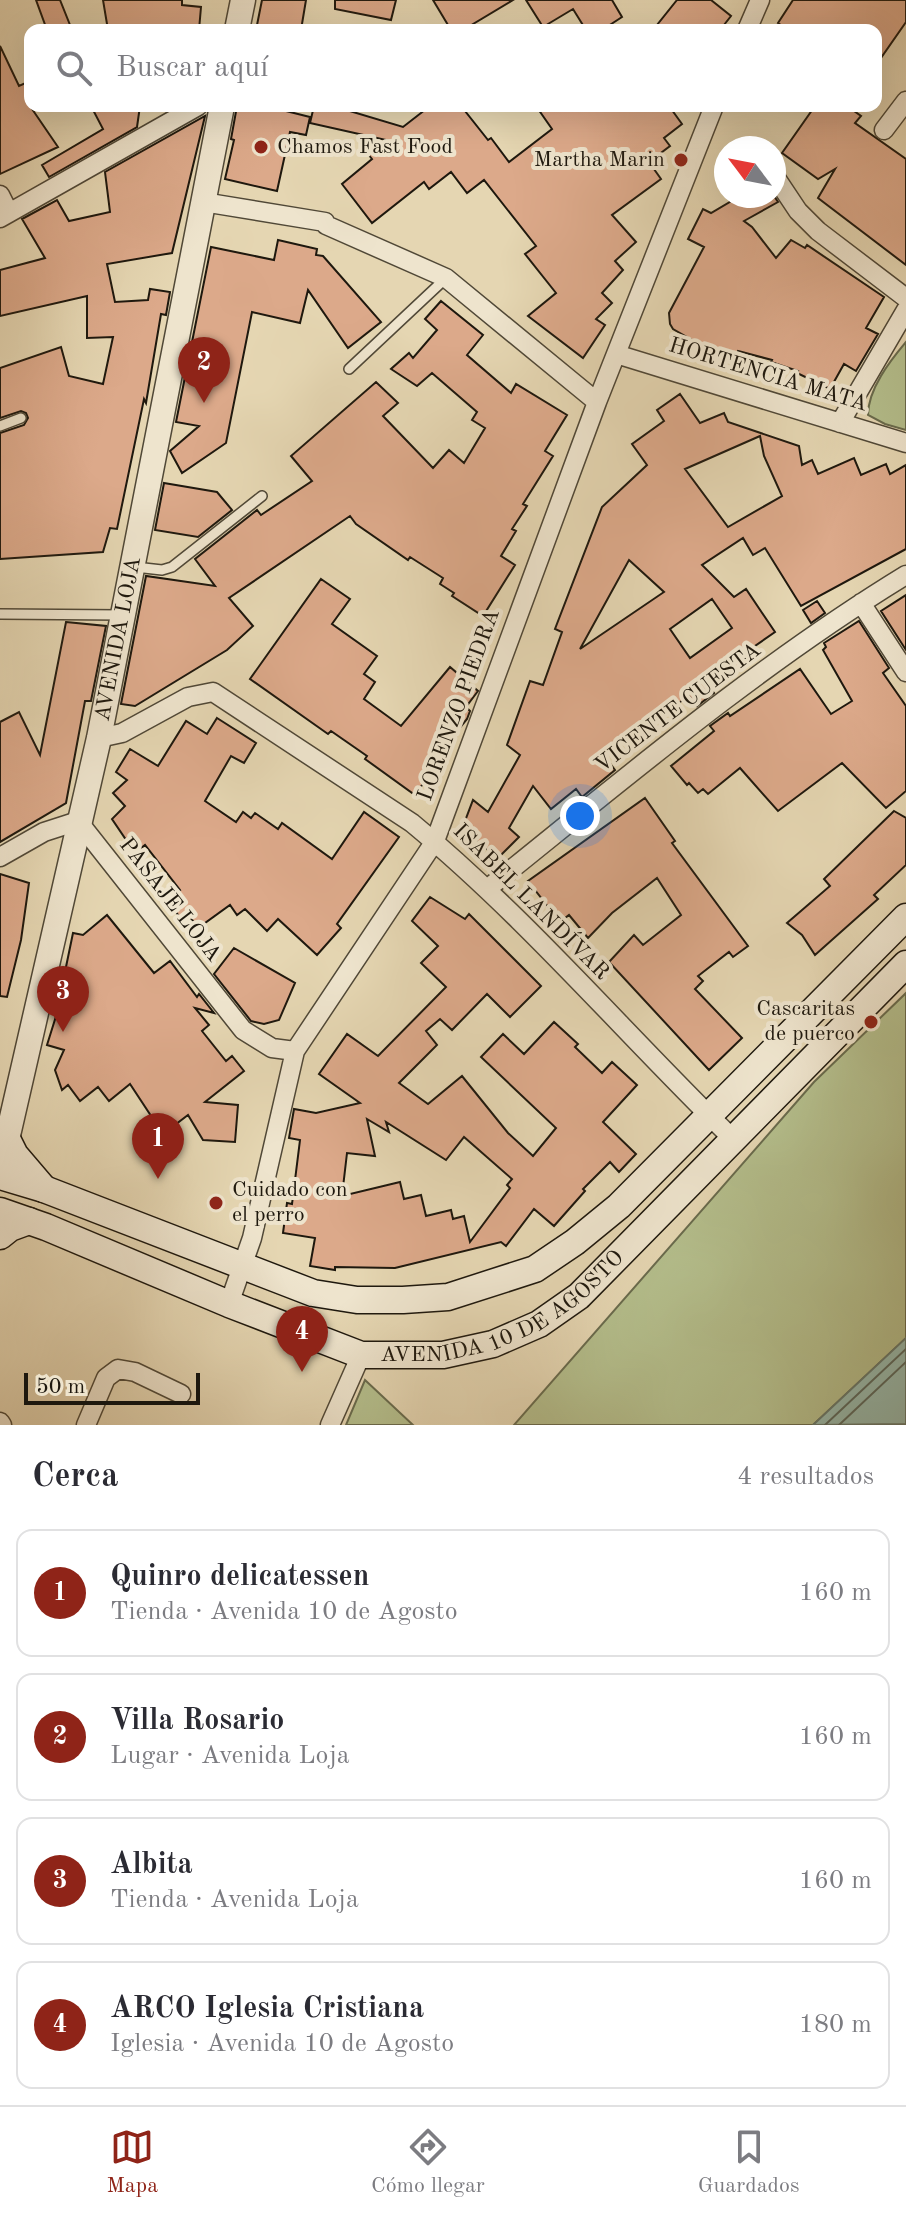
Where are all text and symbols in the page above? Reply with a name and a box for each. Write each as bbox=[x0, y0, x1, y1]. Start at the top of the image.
search box bbox=[24, 24, 882, 112]
icon: search bbox=[52, 46, 96, 90]
text: Buscar aquí bbox=[116, 53, 268, 83]
place label: Chamos Fast Food bbox=[277, 136, 453, 158]
north arrow bbox=[714, 136, 786, 208]
marker: Chamos Fast Food bbox=[252, 138, 270, 156]
place label: Martha Marin bbox=[534, 149, 665, 171]
marker: Martha Marin bbox=[672, 151, 690, 169]
street label: HORTENCIA MATA bbox=[666, 334, 870, 416]
pin: 2 bbox=[178, 337, 230, 403]
street label: AVENIDA LOJA bbox=[91, 555, 145, 723]
street label: LORENZO PIEDRA bbox=[414, 606, 504, 804]
street label: VICENTE CUESTA bbox=[591, 639, 765, 777]
your location bbox=[560, 796, 600, 836]
street label: ISABEL LANDÍVAR bbox=[449, 818, 616, 984]
street label: PASAJE LOJA bbox=[115, 834, 225, 966]
pin: 3 bbox=[37, 966, 89, 1032]
place label: Cascaritas de puerco bbox=[756, 998, 855, 1045]
marker: Cascaritas de puerco bbox=[862, 1013, 880, 1031]
pin: 1 bbox=[132, 1113, 184, 1179]
place label: Cuidado con el perro bbox=[232, 1179, 348, 1226]
marker: Cuidado con el perro bbox=[207, 1194, 225, 1212]
street label: AVENIDA 10 DE AGOSTO bbox=[380, 1246, 628, 1366]
pin: 4 bbox=[276, 1306, 328, 1372]
scale bar bbox=[24, 1369, 200, 1405]
text: 50 m bbox=[36, 1376, 85, 1398]
text: Cerca bbox=[32, 1460, 118, 1494]
text: 4 resultados bbox=[737, 1464, 874, 1490]
text: Quinro delicatessen bbox=[110, 1562, 369, 1592]
text: 1 bbox=[52, 1580, 68, 1606]
text: 160 m bbox=[799, 1580, 872, 1606]
text: Tienda · Avenida 10 de Agosto bbox=[110, 1599, 458, 1625]
text: Villa Rosario bbox=[110, 1706, 284, 1736]
text: 2 bbox=[52, 1724, 68, 1750]
text: 160 m bbox=[799, 1724, 872, 1750]
text: Lugar · Avenida Loja bbox=[110, 1743, 350, 1769]
text: Albita bbox=[110, 1850, 193, 1880]
text: 3 bbox=[52, 1868, 68, 1894]
text: 160 m bbox=[799, 1868, 872, 1894]
text: Tienda · Avenida Loja bbox=[110, 1887, 359, 1913]
text: ARCO Iglesia Cristiana bbox=[110, 1994, 424, 2024]
text: 4 bbox=[52, 2012, 68, 2038]
text: 180 m bbox=[799, 2012, 872, 2038]
text: Iglesia · Avenida 10 de Agosto bbox=[110, 2031, 454, 2057]
tab: Mapa bbox=[106, 2125, 158, 2200]
tab: Cómo llegar bbox=[371, 2125, 485, 2200]
tab: Guardados bbox=[698, 2125, 800, 2200]

